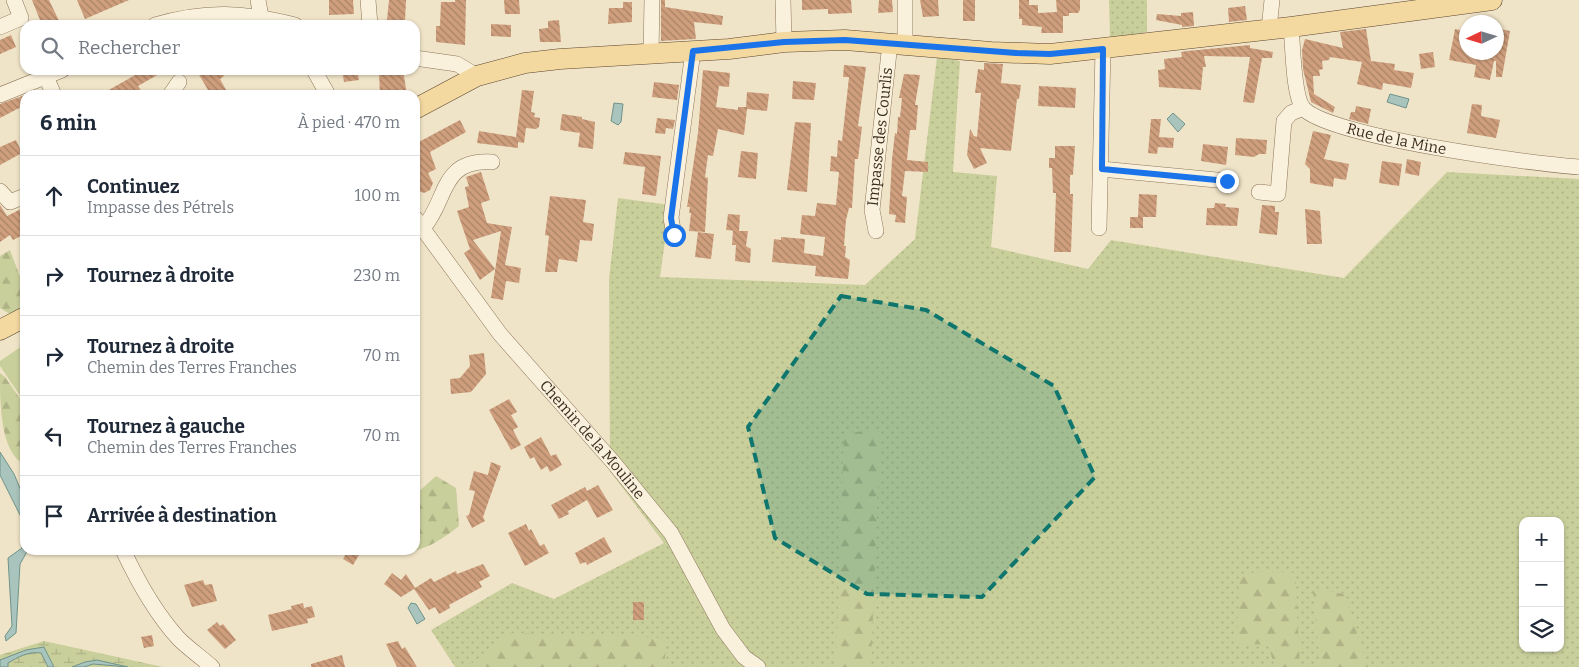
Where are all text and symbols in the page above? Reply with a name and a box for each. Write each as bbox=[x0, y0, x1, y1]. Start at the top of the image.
north arrow bbox=[1459, 15, 1504, 60]
search box bbox=[20, 20, 420, 75]
icon: search bbox=[38, 34, 66, 62]
text: Rechercher bbox=[78, 36, 180, 59]
street label: Impasse des Courlis bbox=[863, 67, 896, 207]
text: 6 min bbox=[40, 110, 96, 136]
text: À pied · 470 m bbox=[298, 113, 400, 132]
street label: Rue de la Mine bbox=[1345, 119, 1448, 158]
route end bbox=[1216, 170, 1239, 193]
text: Continuez bbox=[87, 175, 180, 198]
icon: ahead bbox=[40, 182, 68, 210]
text: 100 m bbox=[355, 186, 400, 205]
text: Impasse des Pétrels bbox=[87, 198, 234, 217]
route start bbox=[663, 224, 686, 247]
icon: right bbox=[40, 262, 68, 290]
text: Tournez à droite bbox=[87, 264, 234, 287]
text: 230 m bbox=[353, 266, 400, 285]
text: Tournez à droite bbox=[87, 335, 234, 358]
icon: right bbox=[40, 342, 68, 370]
text: 70 m bbox=[364, 346, 400, 365]
text: Chemin des Terres Franches bbox=[87, 358, 297, 377]
street label: Chemin de la Mouline bbox=[536, 376, 648, 503]
text: Tournez à gauche bbox=[87, 415, 245, 438]
icon: left bbox=[40, 422, 68, 450]
text: 70 m bbox=[364, 426, 400, 445]
text: Chemin des Terres Franches bbox=[87, 438, 297, 457]
icon: arrive bbox=[40, 502, 68, 530]
text: Arrivée à destination bbox=[87, 504, 277, 527]
map controls bbox=[1519, 517, 1564, 652]
button: + bbox=[1519, 517, 1564, 562]
button: − bbox=[1519, 562, 1564, 607]
button: layers bbox=[1519, 607, 1564, 652]

